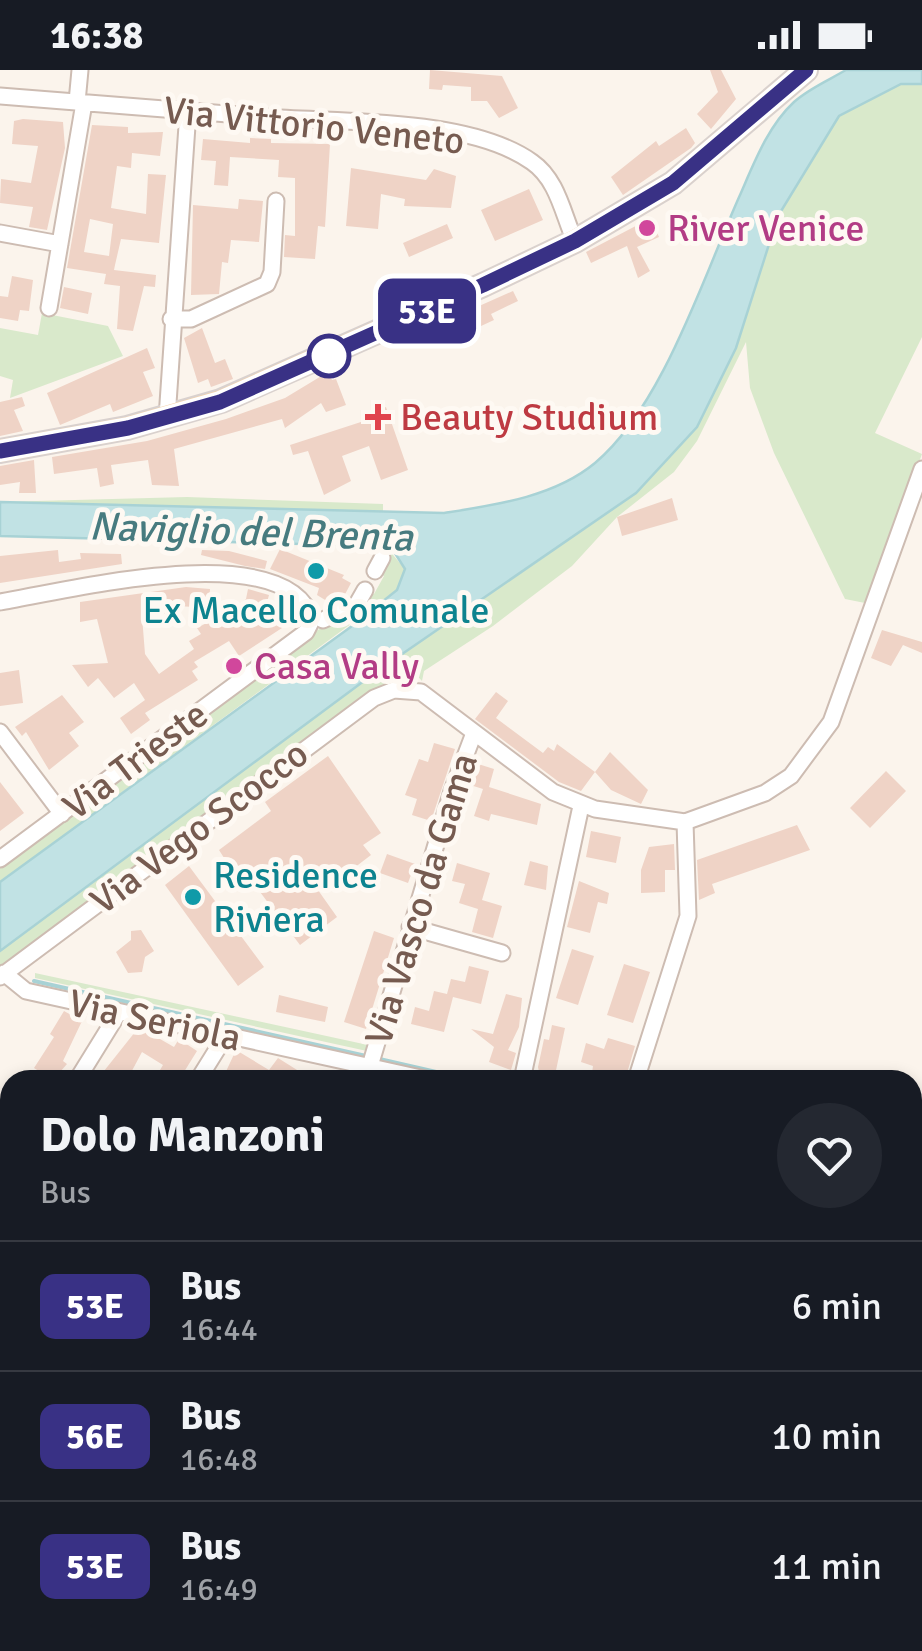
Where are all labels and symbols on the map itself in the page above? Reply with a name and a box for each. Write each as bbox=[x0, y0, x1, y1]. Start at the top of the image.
street label: Via Vittorio Veneto bbox=[161, 86, 467, 165]
place label: River Venice bbox=[667, 205, 865, 252]
marker: River Venice bbox=[636, 217, 658, 239]
line badge: 53E bbox=[370, 278, 484, 344]
unlabelled marker bbox=[308, 335, 350, 377]
place label: Beauty Studium bbox=[400, 394, 658, 441]
marker: Beauty Studium bbox=[365, 404, 391, 430]
water label: Naviglio del Brenta bbox=[88, 501, 415, 563]
marker: Ex Macello Comunale bbox=[305, 560, 327, 582]
place label: Ex Macello Comunale bbox=[143, 587, 489, 634]
place label: Casa Vally bbox=[254, 643, 419, 690]
marker: Casa Vally bbox=[223, 655, 245, 677]
street label: Via Trieste bbox=[54, 691, 217, 830]
street label: Via Vego Scocco bbox=[81, 730, 317, 925]
street label: Via Vasco da Gama bbox=[355, 747, 488, 1051]
place label: Residence Riviera bbox=[213, 852, 378, 943]
marker: Residence Riviera bbox=[182, 886, 204, 908]
street label: Via Seriola bbox=[64, 979, 245, 1062]

